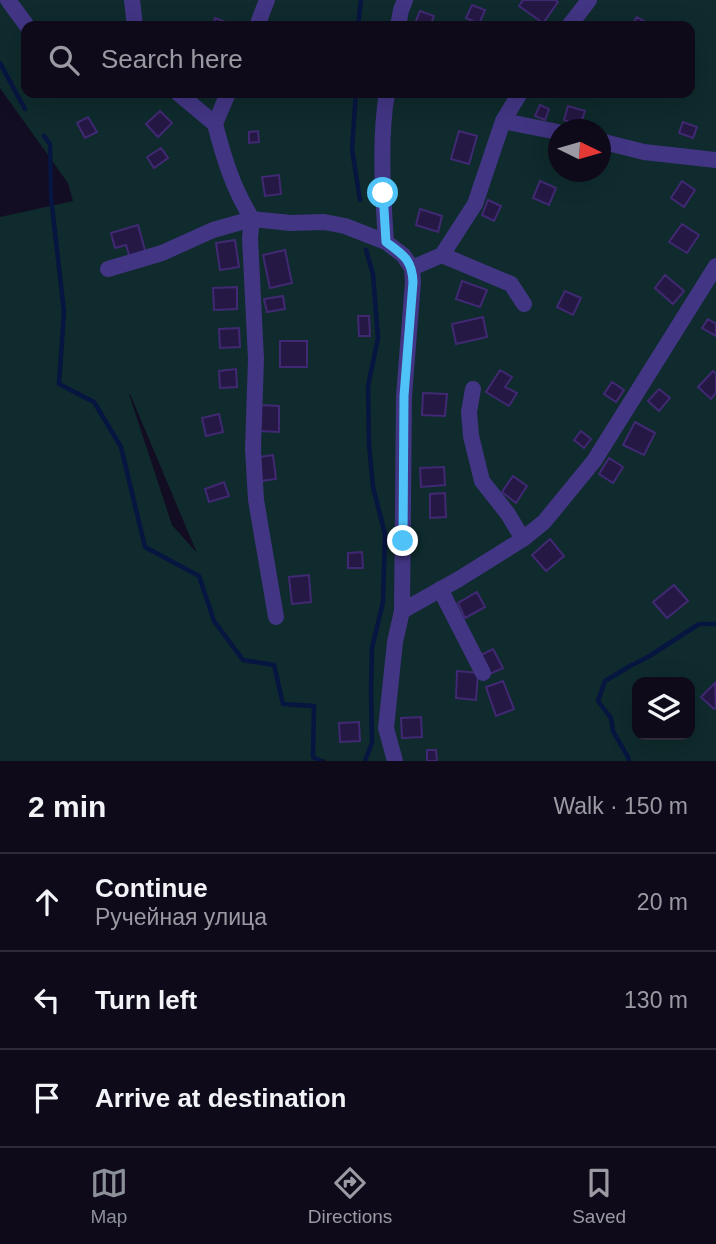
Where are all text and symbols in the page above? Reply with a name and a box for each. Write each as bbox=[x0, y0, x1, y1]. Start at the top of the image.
search box bbox=[21, 21, 695, 98]
icon: search bbox=[45, 41, 83, 79]
text: Search here bbox=[101, 44, 243, 74]
north arrow bbox=[548, 119, 611, 182]
route start bbox=[367, 177, 398, 208]
route end bbox=[387, 525, 418, 556]
map controls bbox=[632, 677, 695, 740]
button: layers bbox=[632, 677, 695, 740]
text: 2 min bbox=[28, 790, 106, 823]
text: Walk · 150 m bbox=[553, 793, 688, 819]
text: Continue bbox=[95, 873, 208, 903]
icon: ahead bbox=[28, 883, 66, 921]
text: 20 m bbox=[637, 889, 688, 915]
text: Ручейная улица bbox=[95, 904, 267, 930]
icon: left bbox=[28, 981, 66, 1019]
text: Turn left bbox=[95, 985, 197, 1015]
text: 130 m bbox=[624, 987, 688, 1013]
icon: arrive bbox=[28, 1079, 66, 1117]
text: Arrive at destination bbox=[95, 1083, 346, 1113]
tab: Map bbox=[90, 1164, 128, 1228]
tab: Directions bbox=[308, 1164, 392, 1228]
tab: Saved bbox=[572, 1164, 626, 1228]

